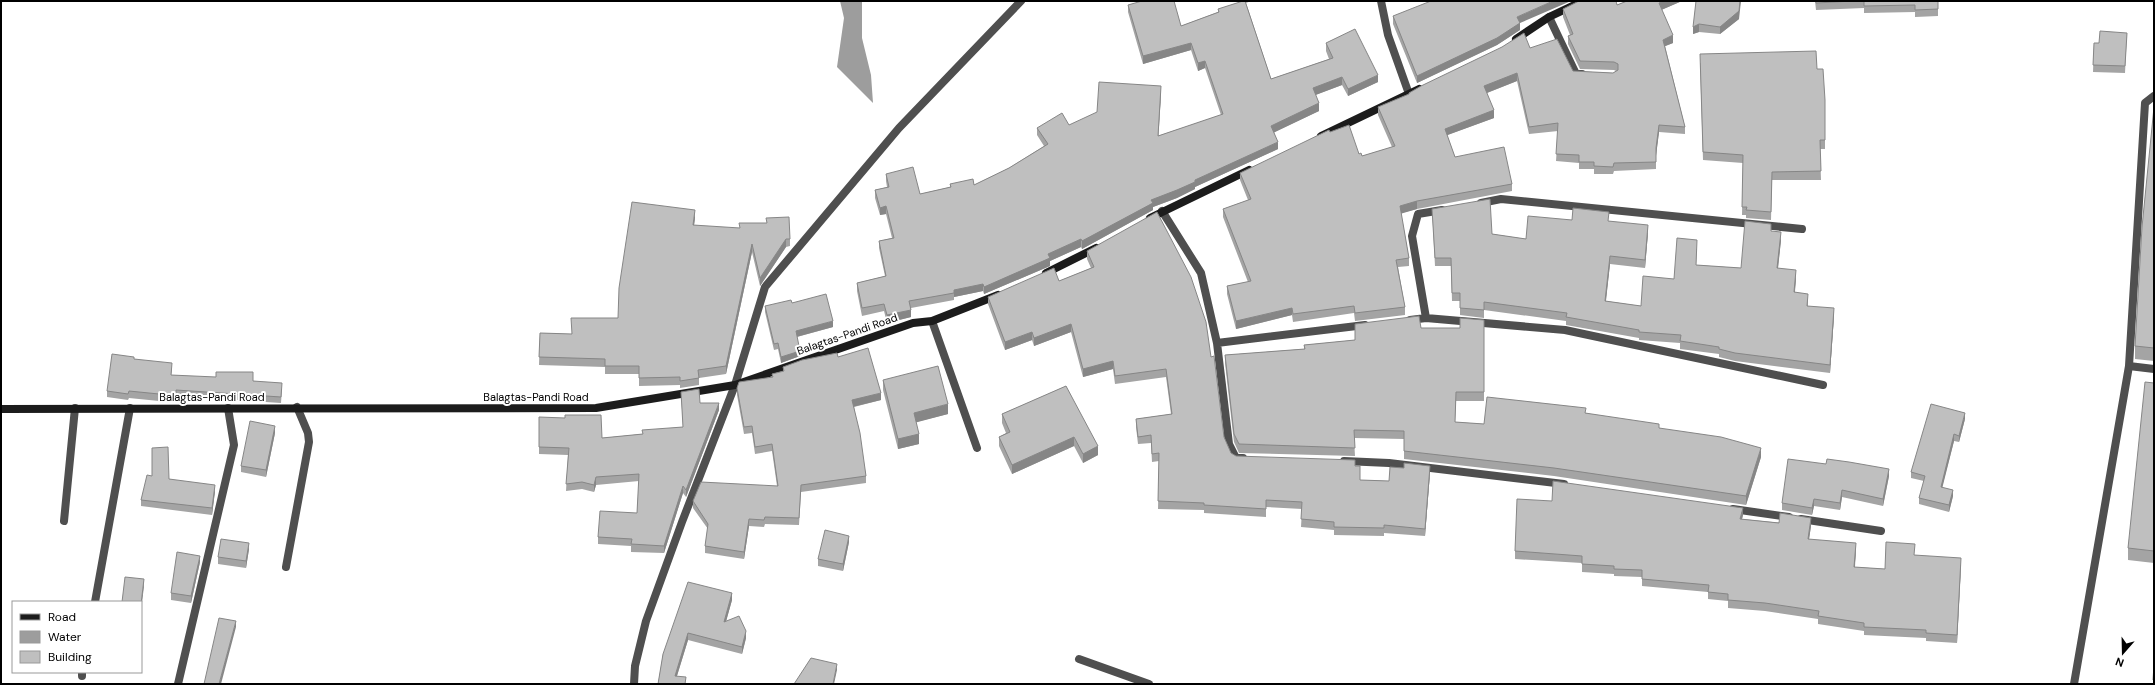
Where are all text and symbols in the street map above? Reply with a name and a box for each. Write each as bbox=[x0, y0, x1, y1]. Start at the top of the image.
street label: Balagtas-Pandi Road bbox=[795, 310, 899, 358]
street label: Balagtas-Pandi Road bbox=[159, 390, 265, 404]
street label: Balagtas-Pandi Road bbox=[483, 390, 589, 404]
legend bbox=[12, 601, 142, 673]
text: Road bbox=[48, 609, 76, 625]
text: Water bbox=[48, 629, 82, 645]
north arrow bbox=[2103, 633, 2143, 673]
text: Building bbox=[48, 649, 92, 665]
text: N bbox=[2113, 654, 2126, 670]

